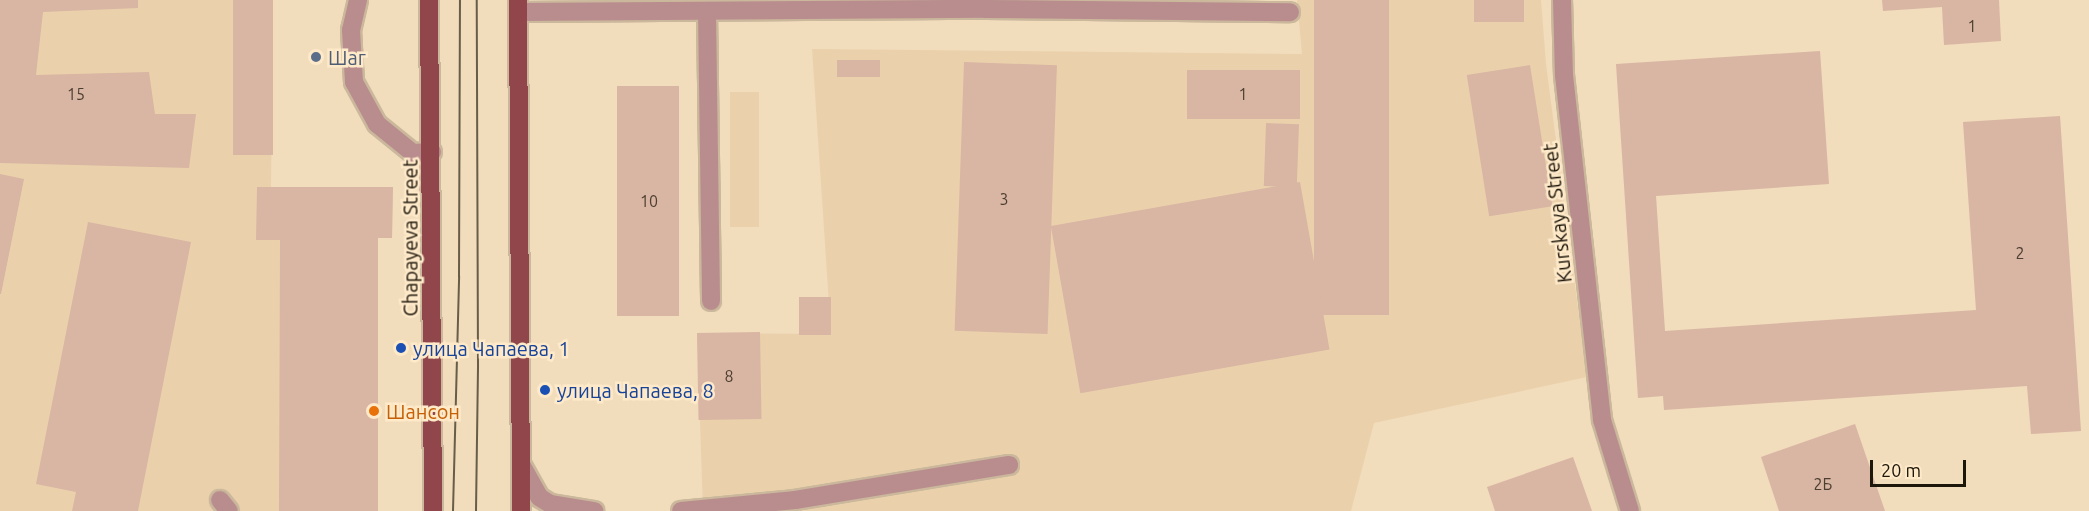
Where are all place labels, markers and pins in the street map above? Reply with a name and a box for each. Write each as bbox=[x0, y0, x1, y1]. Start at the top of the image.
place label: Шаг bbox=[328, 45, 366, 69]
marker: Шаг bbox=[309, 50, 323, 64]
place label: улица Чапаева, 1 bbox=[413, 336, 570, 360]
marker: улица Чапаева, 1 bbox=[394, 341, 408, 355]
place label: улица Чапаева, 8 bbox=[557, 378, 714, 402]
marker: улица Чапаева, 8 bbox=[538, 383, 552, 397]
place label: Шансон bbox=[386, 399, 460, 423]
marker: Шансон bbox=[367, 404, 381, 418]

